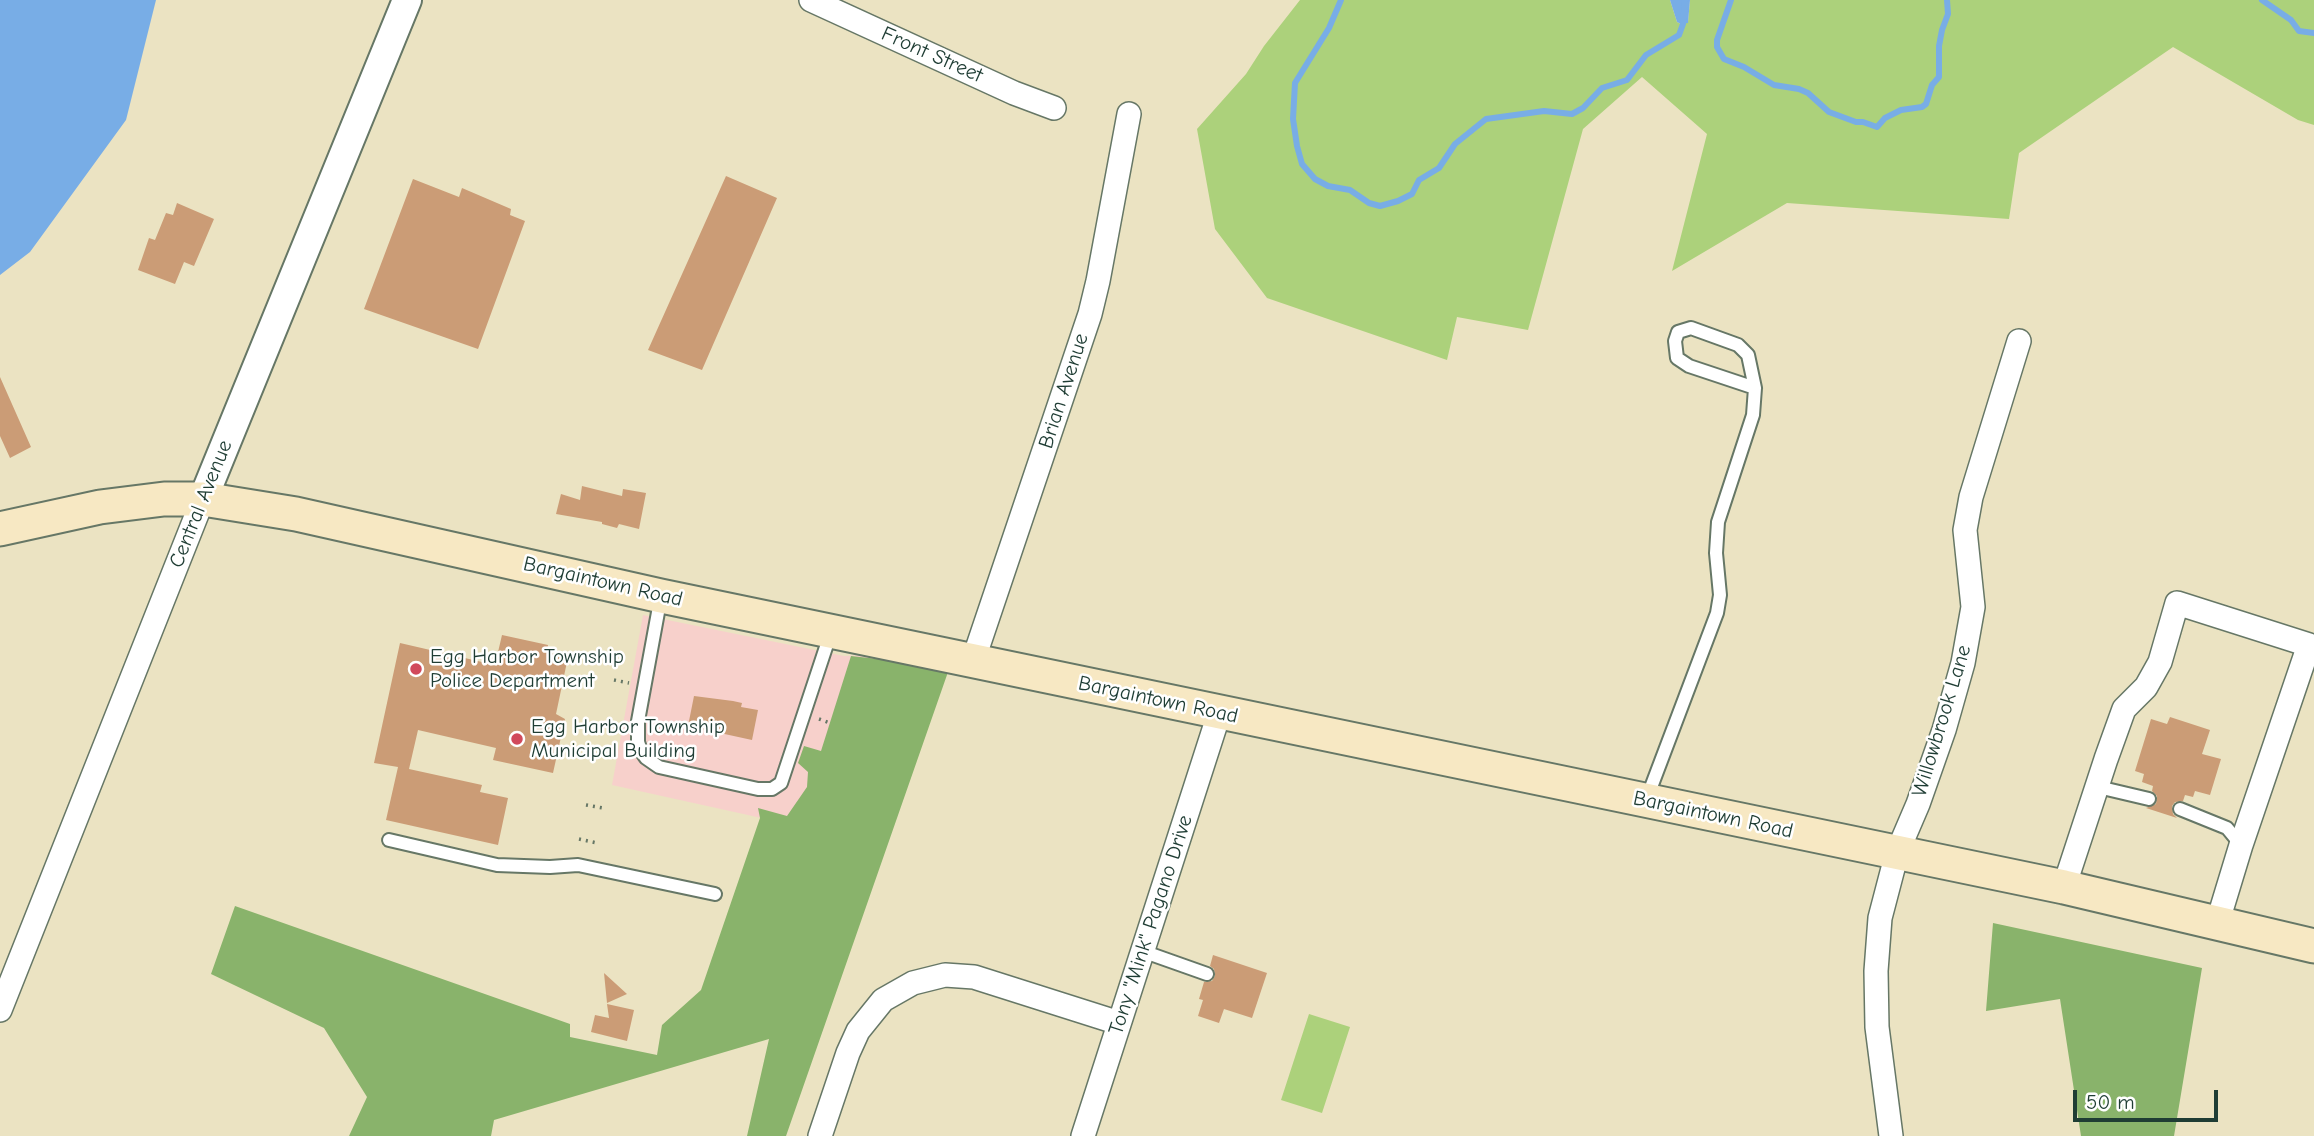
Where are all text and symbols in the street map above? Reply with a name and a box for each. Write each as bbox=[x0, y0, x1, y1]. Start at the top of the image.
street label: Front Street bbox=[877, 21, 987, 89]
street label: Brian Avenue bbox=[1034, 330, 1094, 452]
street label: Central Avenue bbox=[164, 437, 238, 571]
street label: Bargaintown Road bbox=[521, 551, 685, 613]
street label: Willowbrook Lane bbox=[1907, 642, 1977, 800]
place label: Egg Harbor Township Police Department bbox=[430, 644, 624, 694]
marker: Egg Harbor Township Police Department bbox=[408, 661, 424, 677]
street label: Bargaintown Road bbox=[1076, 671, 1240, 729]
place label: Egg Harbor Township Municipal Building bbox=[531, 714, 725, 764]
marker: Egg Harbor Township Municipal Building bbox=[509, 731, 525, 747]
street label: Bargaintown Road bbox=[1631, 786, 1795, 844]
street label: Tony "Mink" Pagano Drive bbox=[1104, 812, 1198, 1038]
scale bar bbox=[2076, 1076, 2221, 1120]
text: 50 m bbox=[2086, 1090, 2135, 1114]

